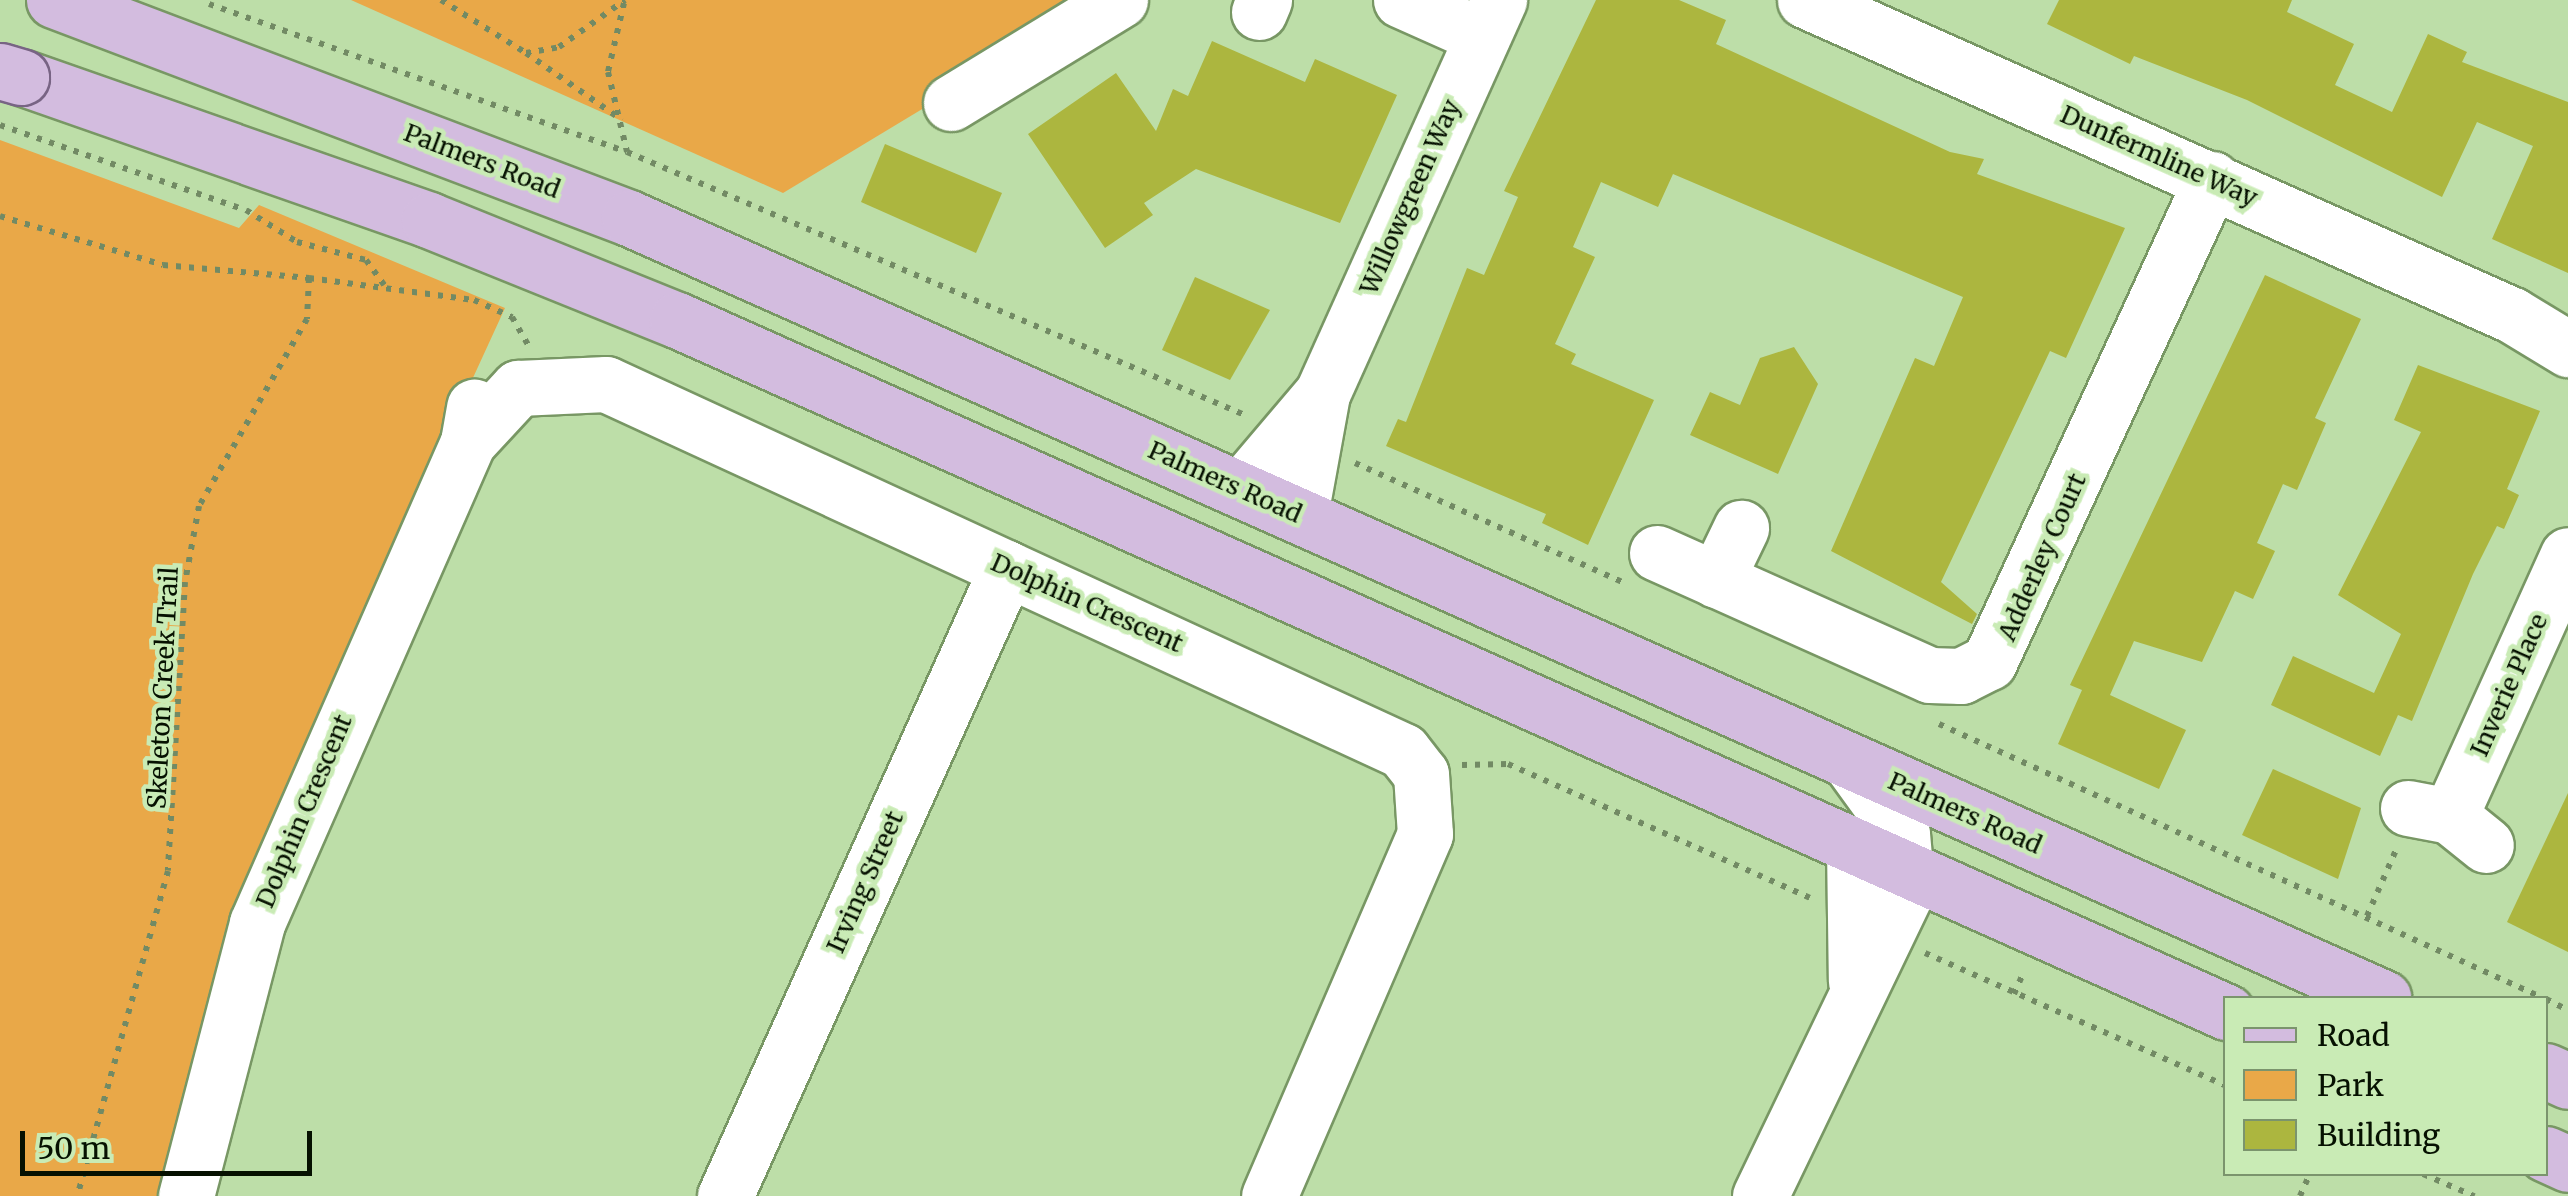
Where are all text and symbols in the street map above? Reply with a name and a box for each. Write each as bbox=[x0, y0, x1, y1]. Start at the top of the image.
street label: Willowgreen Way bbox=[1354, 95, 1466, 299]
street label: Dunfermline Way bbox=[2056, 99, 2262, 213]
street label: Palmers Road bbox=[400, 117, 564, 205]
street label: Palmers Road bbox=[1144, 435, 1306, 529]
street label: Adderley Court bbox=[1992, 469, 2092, 645]
street label: Dolphin Crescent bbox=[986, 547, 1188, 659]
street label: Skeleton Creek Trail bbox=[142, 566, 184, 810]
street label: Inverie Place bbox=[2464, 609, 2554, 761]
street label: Dolphin Crescent bbox=[250, 710, 358, 912]
street label: Palmers Road bbox=[1884, 766, 2046, 860]
street label: Irving Street bbox=[820, 807, 910, 957]
legend bbox=[2223, 996, 2548, 1176]
text: Road bbox=[2317, 1016, 2390, 1054]
text: Park bbox=[2317, 1066, 2384, 1104]
scale bar bbox=[25, 1111, 318, 1173]
text: Building bbox=[2317, 1116, 2440, 1154]
text: 50 m bbox=[37, 1129, 110, 1167]

